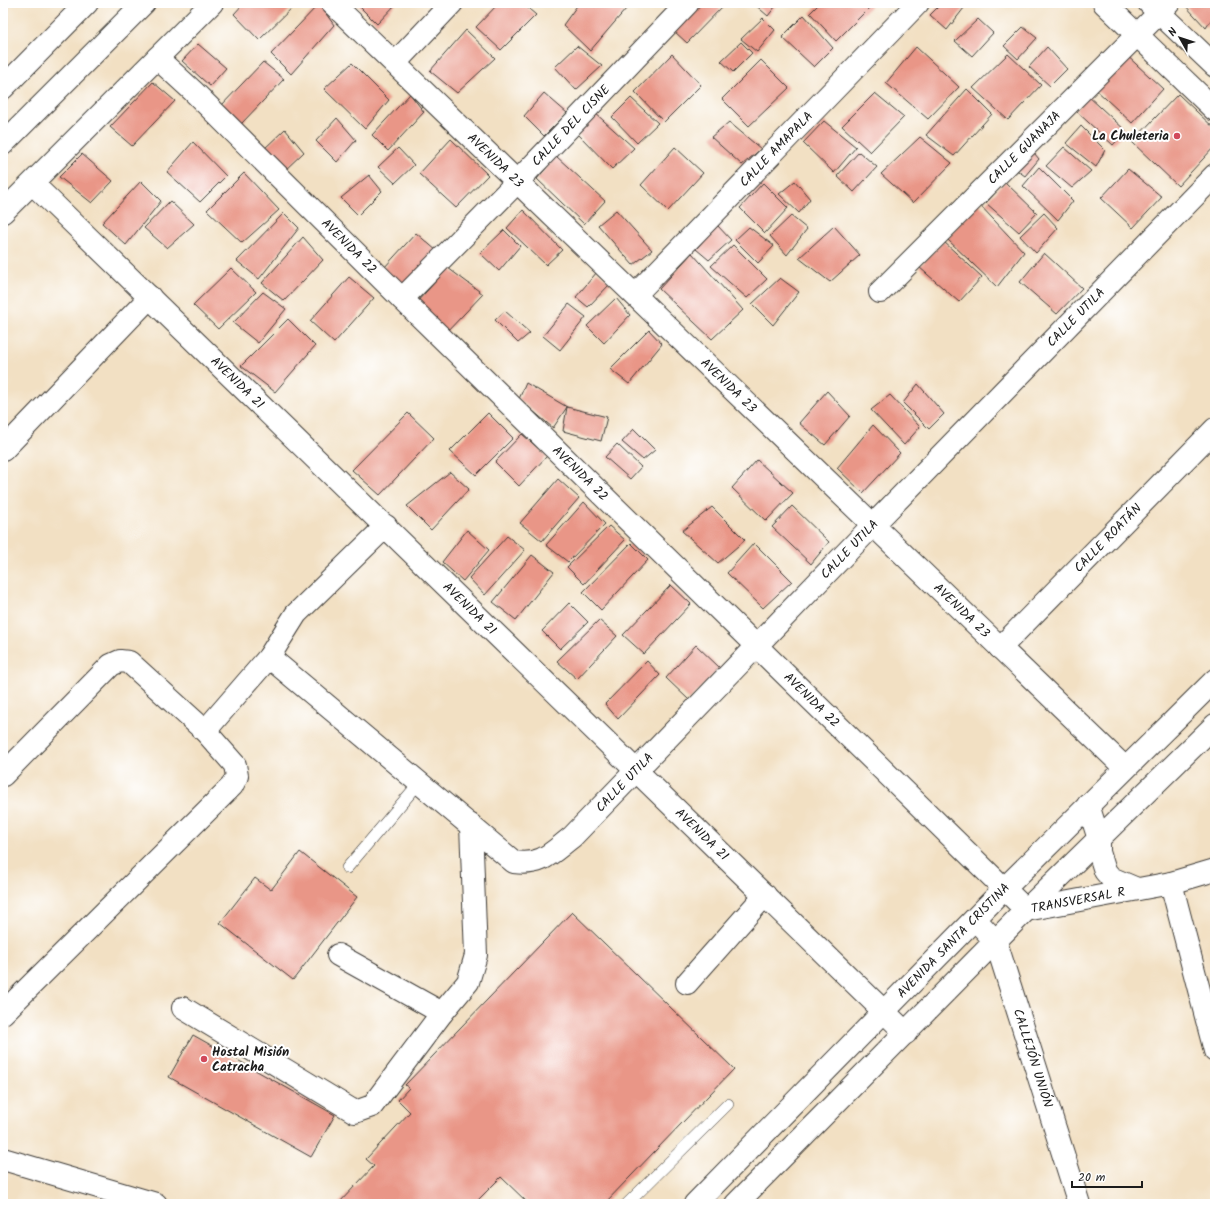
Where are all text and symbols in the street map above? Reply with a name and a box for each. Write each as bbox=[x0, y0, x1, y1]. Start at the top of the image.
north arrow bbox=[1160, 18, 1200, 58]
text: N bbox=[1164, 24, 1182, 41]
street label: CALLE DEL CISNE bbox=[527, 80, 615, 171]
street label: CALLE AMAPALA bbox=[734, 106, 818, 192]
street label: CALLE GUANAJA bbox=[982, 106, 1066, 190]
place label: La Chuleteria bbox=[1092, 126, 1169, 147]
street label: AVENIDA 23 bbox=[462, 128, 528, 193]
marker: La Chuleteria bbox=[1172, 131, 1182, 141]
street label: AVENIDA 22 bbox=[316, 213, 382, 279]
street label: CALLE UTILA bbox=[1042, 283, 1110, 352]
street label: AVENIDA 21 bbox=[205, 351, 269, 414]
street label: AVENIDA 23 bbox=[695, 353, 762, 418]
street label: AVENIDA 22 bbox=[547, 441, 613, 506]
street label: CALLE ROATÁN bbox=[1069, 499, 1147, 578]
street label: CALLE UTILA bbox=[815, 514, 884, 584]
street label: AVENIDA 21 bbox=[438, 577, 501, 640]
street label: AVENIDA 23 bbox=[929, 578, 995, 643]
street label: AVENIDA 22 bbox=[779, 667, 845, 733]
street label: CALLE UTILA bbox=[590, 748, 659, 817]
street label: AVENIDA 21 bbox=[670, 803, 734, 866]
street label: AVENIDA SANTA CRISTINA bbox=[892, 878, 1015, 1003]
street label: TRANSVERSAL R bbox=[1029, 881, 1127, 919]
street label: CALLEJÓN UNIÓN bbox=[1007, 1006, 1058, 1111]
place label: Hostal Misión Catracha bbox=[212, 1042, 289, 1078]
marker: Hostal Misión Catracha bbox=[199, 1054, 209, 1064]
scale bar bbox=[1072, 1163, 1142, 1189]
text: 20 m bbox=[1078, 1168, 1106, 1187]

